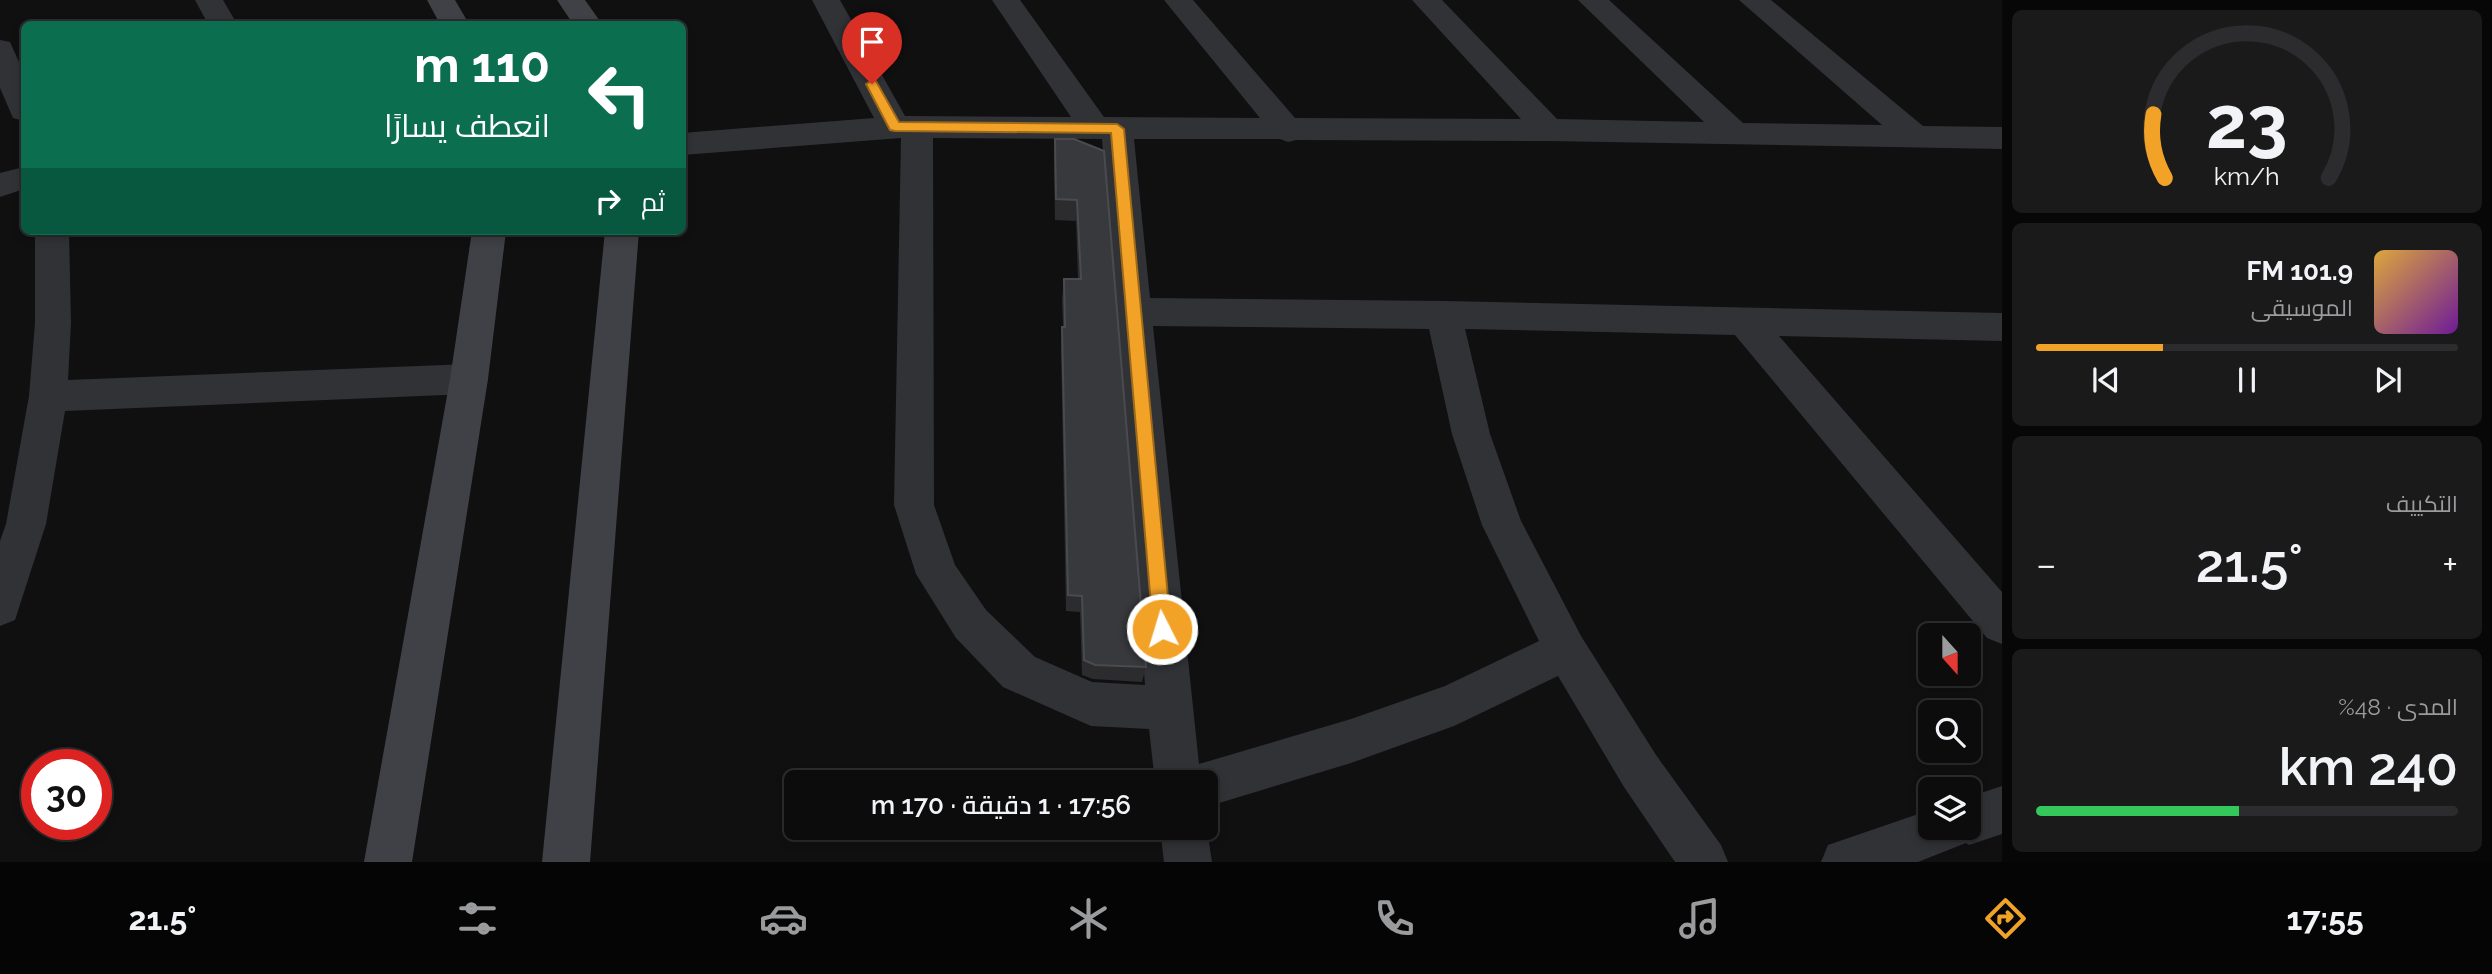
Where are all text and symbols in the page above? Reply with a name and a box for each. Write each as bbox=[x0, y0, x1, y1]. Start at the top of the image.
pin bbox=[842, 12.0, 902, 84]
icon: arrive bbox=[853, 23, 891, 61]
text: 110 m bbox=[414, 36, 550, 93]
icon: left bbox=[574, 49, 665, 140]
text: 23 bbox=[2206, 80, 2288, 165]
text: انعطف يسارًا bbox=[384, 107, 550, 144]
text: km/h bbox=[2214, 160, 2280, 190]
icon: right bbox=[589, 182, 627, 220]
text: ثم bbox=[641, 187, 665, 217]
text: 101.9 FM bbox=[2247, 256, 2353, 286]
text: الموسيقى bbox=[2251, 294, 2353, 321]
icon: previous bbox=[2087, 361, 2125, 399]
icon: pause bbox=[2228, 361, 2266, 399]
icon: next bbox=[2369, 361, 2407, 399]
text: التكييف bbox=[2386, 490, 2458, 517]
text: 21.5° bbox=[2196, 533, 2303, 594]
text: − bbox=[2036, 542, 2056, 587]
text: + bbox=[2442, 542, 2458, 587]
position arrow bbox=[1125, 592, 1199, 666]
north arrow bbox=[1918, 623, 1981, 686]
map controls bbox=[1918, 623, 1981, 840]
text: المدى · 48% bbox=[2338, 693, 2458, 720]
button: search bbox=[1918, 700, 1981, 763]
text: 240 km bbox=[2279, 736, 2458, 797]
speed limit sign: 30 bbox=[21, 749, 112, 840]
button: layers bbox=[1918, 777, 1981, 840]
text: 17:56 · 1 دقيقة · 170 m bbox=[871, 790, 1131, 820]
icon: filters bbox=[453, 894, 502, 943]
icon: car bbox=[759, 894, 808, 943]
icon: climate bbox=[1064, 894, 1113, 943]
icon: phone bbox=[1370, 894, 1419, 943]
icon: music bbox=[1675, 894, 1724, 943]
icon: directions bbox=[1981, 894, 2030, 943]
text: 21.5° bbox=[128, 900, 196, 937]
text: 17:55 bbox=[2287, 900, 2364, 937]

